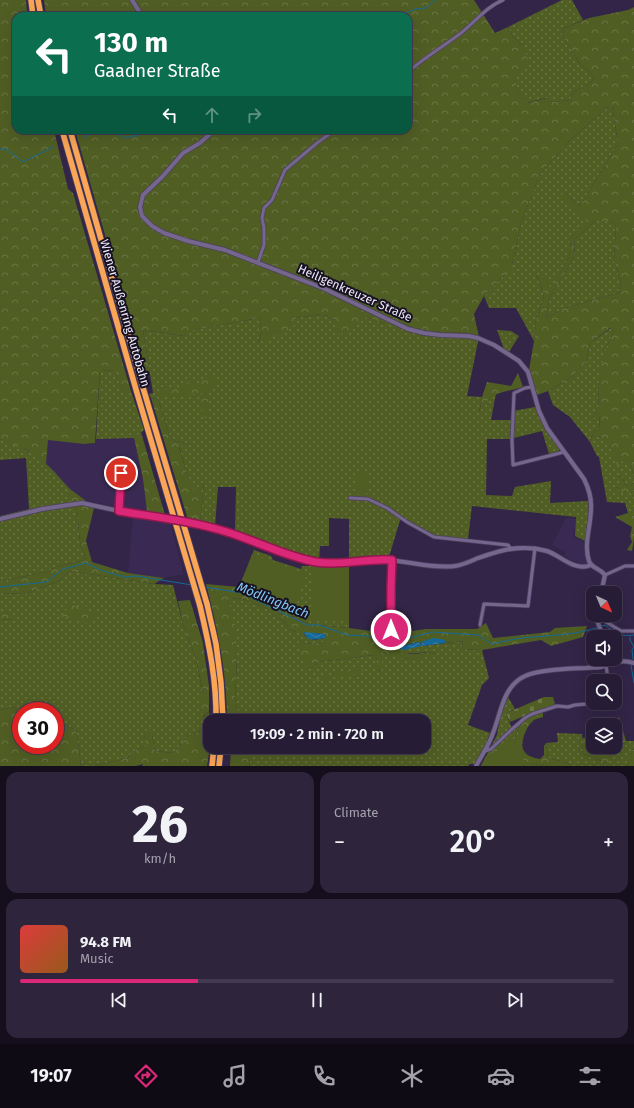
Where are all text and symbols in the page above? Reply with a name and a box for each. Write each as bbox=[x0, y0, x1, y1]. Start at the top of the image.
text: 130 m bbox=[94, 26, 168, 59]
icon: left bbox=[28, 28, 80, 80]
text: Gaadner Straße bbox=[94, 60, 221, 82]
icon: left bbox=[159, 104, 181, 126]
icon: ahead bbox=[201, 104, 223, 126]
icon: right bbox=[243, 104, 265, 126]
street label: Wiener Außenring Autobahn bbox=[97, 238, 153, 388]
street label: Heiligenkreuzer Straße bbox=[296, 262, 414, 324]
pin bbox=[104, 456, 138, 490]
icon: arrive bbox=[110, 462, 132, 484]
water label: Mödlingbach bbox=[235, 579, 311, 621]
north arrow bbox=[586, 586, 622, 622]
map controls bbox=[586, 586, 622, 754]
position arrow bbox=[370, 609, 412, 651]
button: sound bbox=[586, 630, 622, 666]
button: search bbox=[586, 674, 622, 710]
speed limit sign: 30 bbox=[12, 702, 64, 754]
button: layers bbox=[586, 718, 622, 754]
text: 19:09 · 2 min · 720 m bbox=[250, 725, 384, 743]
text: 26 bbox=[132, 793, 188, 856]
text: Climate bbox=[334, 805, 378, 820]
text: 20° bbox=[450, 824, 498, 860]
text: − bbox=[334, 829, 345, 856]
text: + bbox=[603, 829, 614, 856]
text: km/h bbox=[144, 851, 176, 866]
text: 94.8 FM bbox=[80, 933, 131, 951]
text: Music bbox=[80, 951, 114, 966]
icon: previous bbox=[108, 989, 130, 1011]
icon: pause bbox=[306, 989, 328, 1011]
icon: next bbox=[504, 989, 526, 1011]
icon: directions bbox=[132, 1062, 160, 1090]
icon: music bbox=[221, 1062, 249, 1090]
icon: phone bbox=[310, 1062, 338, 1090]
icon: climate bbox=[398, 1062, 426, 1090]
icon: car bbox=[487, 1062, 515, 1090]
icon: filters bbox=[576, 1062, 604, 1090]
text: 19:07 bbox=[30, 1065, 72, 1087]

